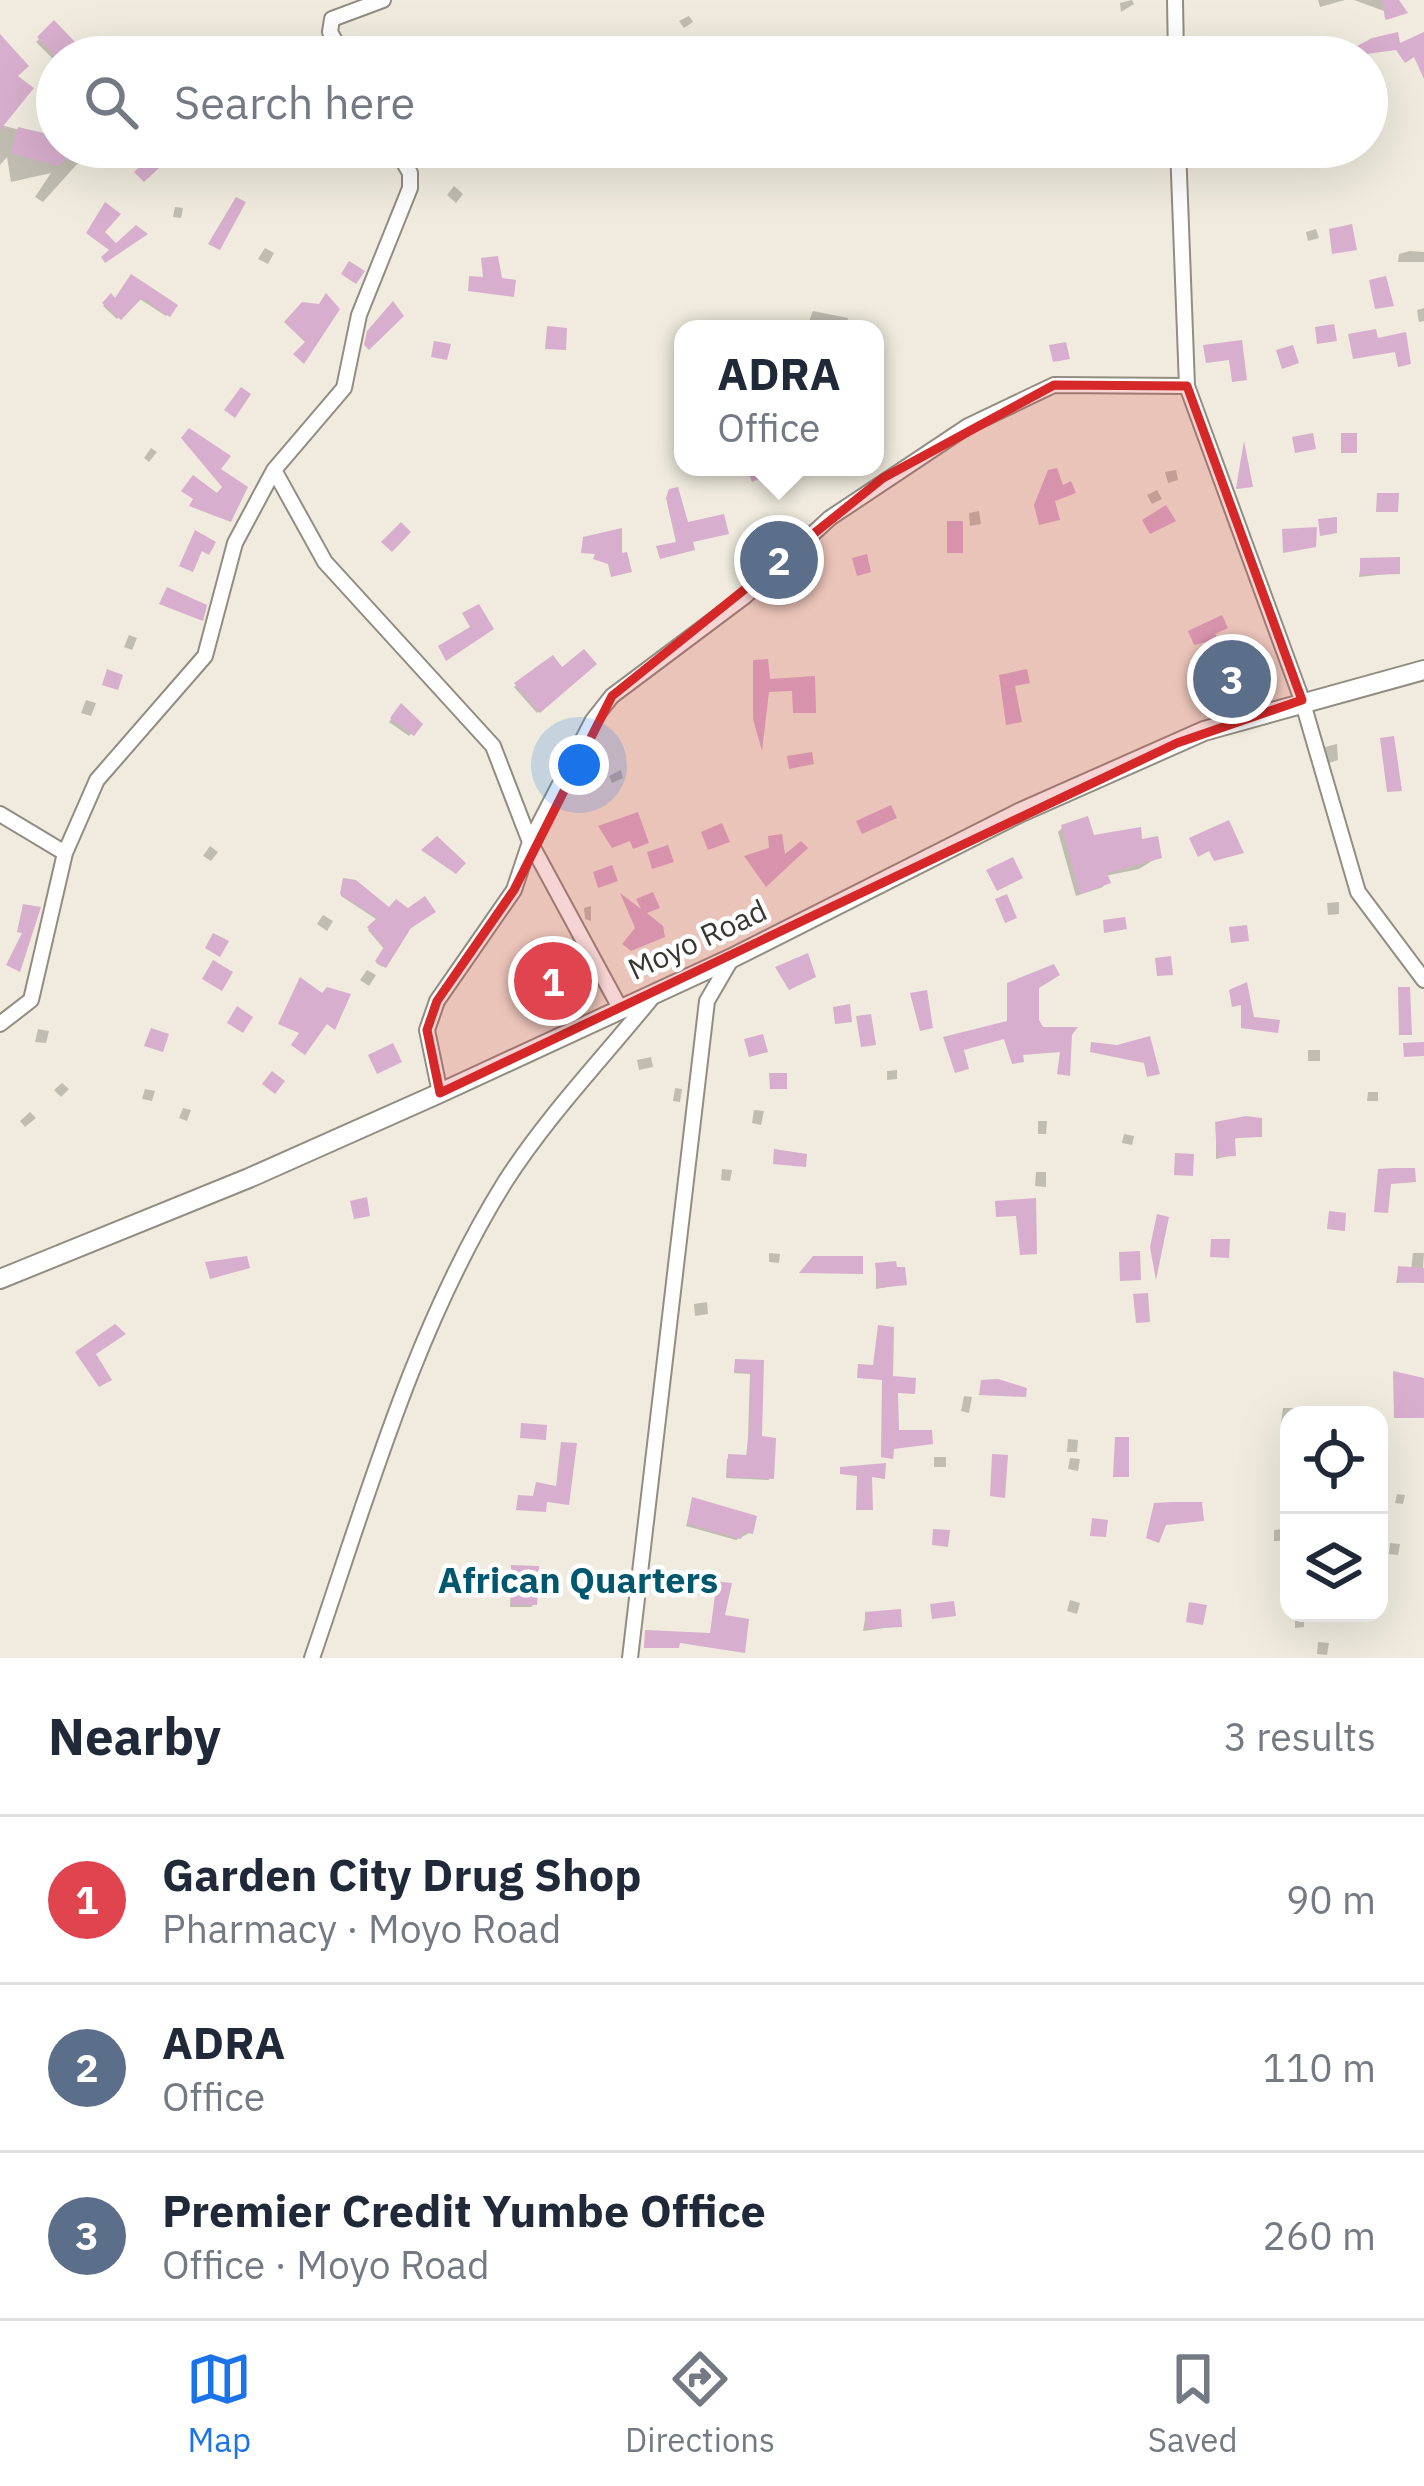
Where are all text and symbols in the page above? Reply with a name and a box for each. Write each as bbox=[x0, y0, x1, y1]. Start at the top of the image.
search box bbox=[36, 36, 1388, 168]
icon: search bbox=[78, 69, 144, 135]
text: Search here bbox=[174, 73, 415, 131]
popup bbox=[674, 320, 884, 476]
text: ADRA bbox=[717, 344, 841, 402]
text: Office bbox=[717, 402, 820, 453]
pin: 2 bbox=[740, 515, 818, 605]
pin: 3 bbox=[1193, 634, 1271, 724]
your location bbox=[549, 735, 609, 795]
street label: Moyo Road bbox=[621, 890, 773, 988]
pin: 1 bbox=[514, 936, 592, 1026]
map controls bbox=[1280, 1406, 1388, 1622]
button: locate bbox=[1280, 1406, 1388, 1514]
button: layers bbox=[1280, 1514, 1388, 1622]
district label: African Quarters bbox=[438, 1556, 718, 1603]
text: Nearby bbox=[48, 1703, 221, 1769]
text: 3 results bbox=[1224, 1711, 1376, 1762]
text: Garden City Drug Shop bbox=[162, 1845, 642, 1903]
text: 1 bbox=[75, 1874, 99, 1925]
text: 90 m bbox=[1286, 1874, 1376, 1925]
text: Pharmacy · Moyo Road bbox=[162, 1903, 561, 1954]
text: ADRA bbox=[162, 2013, 285, 2071]
text: 2 bbox=[75, 2042, 99, 2093]
text: 110 m bbox=[1263, 2042, 1376, 2093]
text: Office bbox=[162, 2071, 265, 2122]
text: Premier Credit Yumbe Office bbox=[162, 2181, 766, 2239]
text: 3 bbox=[75, 2210, 99, 2261]
text: 260 m bbox=[1263, 2210, 1376, 2261]
text: Office · Moyo Road bbox=[162, 2239, 490, 2290]
tab: Map bbox=[186, 2346, 252, 2461]
tab: Directions bbox=[625, 2346, 775, 2461]
tab: Saved bbox=[1148, 2346, 1238, 2461]

